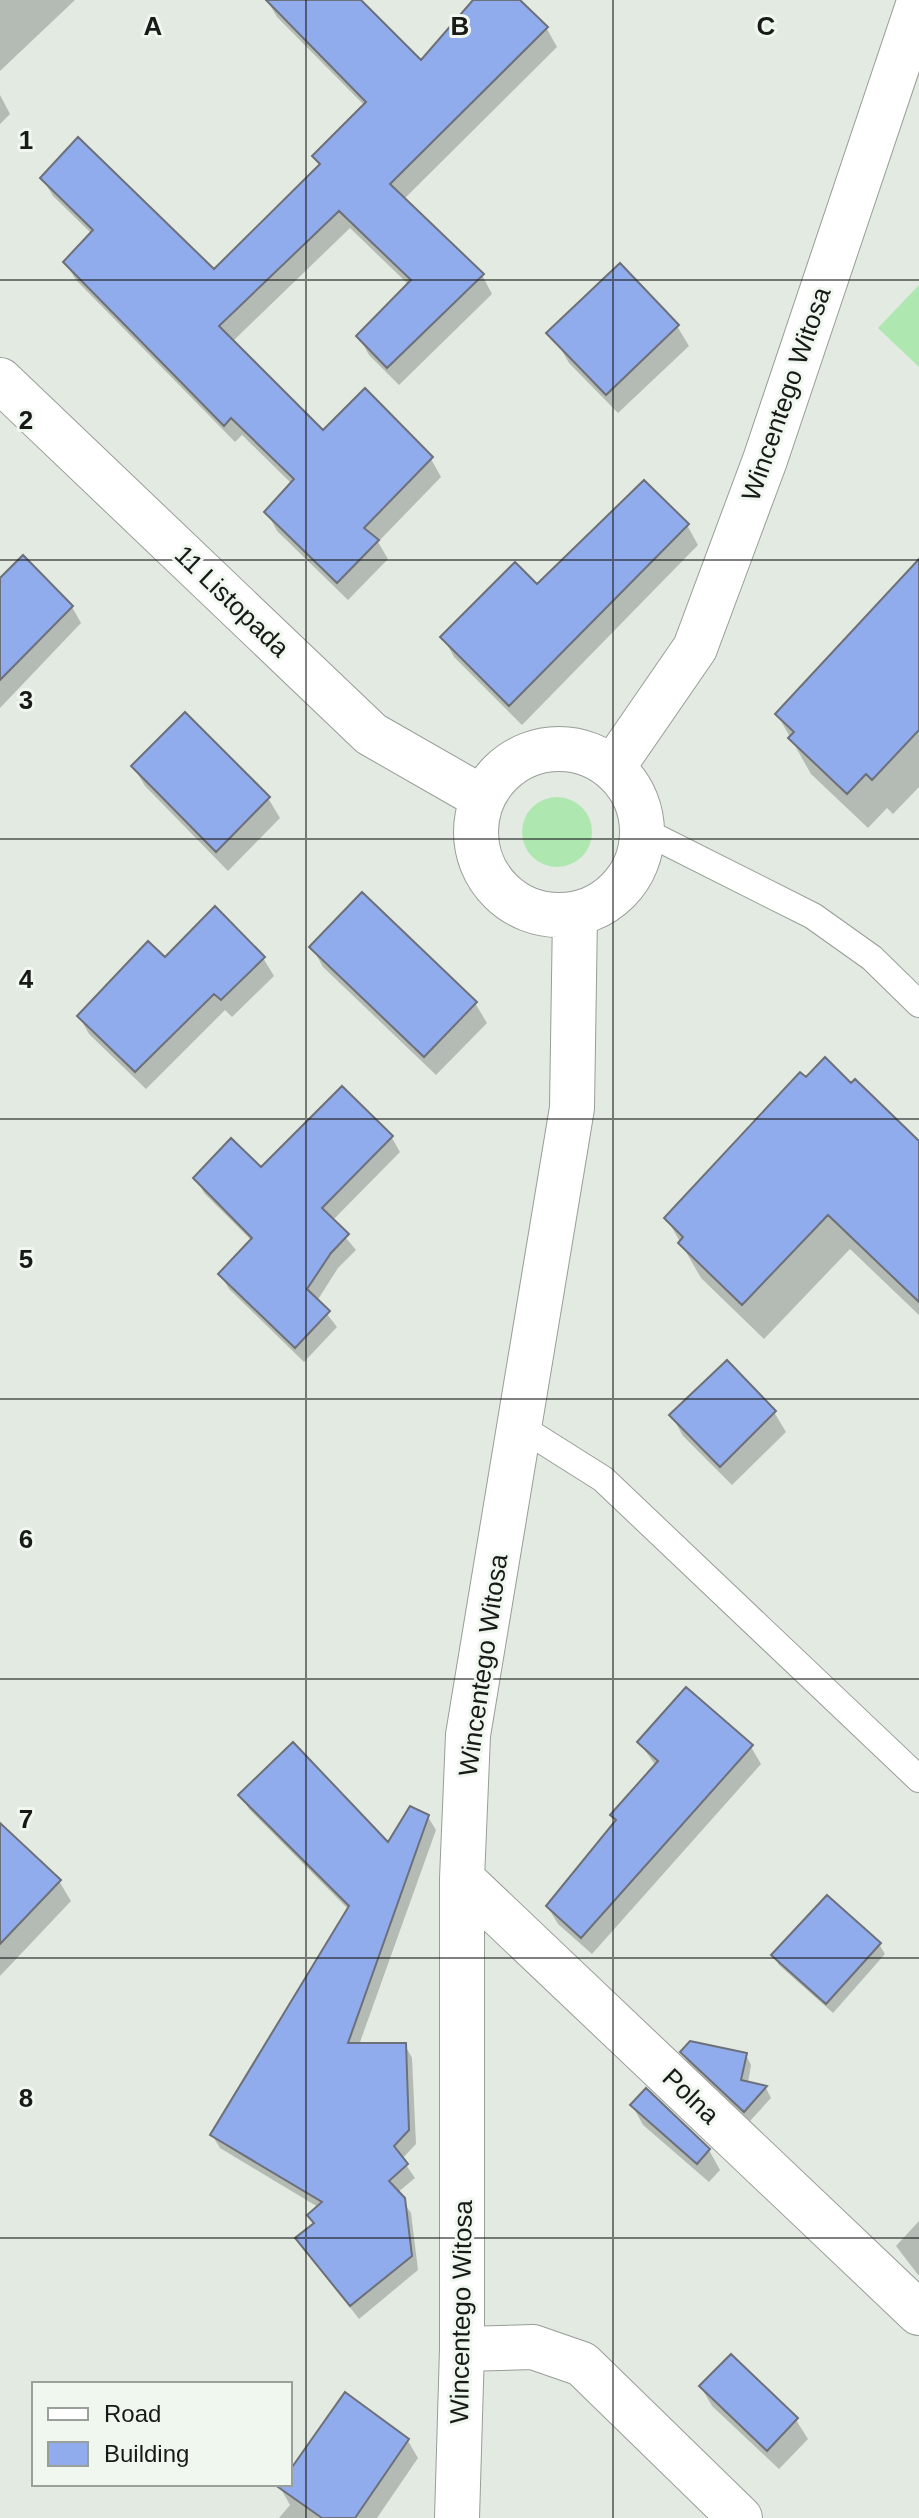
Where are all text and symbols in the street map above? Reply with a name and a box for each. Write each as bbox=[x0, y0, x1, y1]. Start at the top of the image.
text: A bbox=[144, 11, 163, 41]
text: B bbox=[451, 11, 469, 41]
text: C bbox=[757, 11, 776, 41]
text: 1 bbox=[19, 125, 33, 155]
street label: Wincentego Witosa bbox=[735, 283, 837, 505]
text: 2 bbox=[19, 405, 33, 435]
street label: 11 Listopada bbox=[169, 539, 296, 663]
text: 3 bbox=[19, 685, 33, 715]
text: 4 bbox=[19, 964, 34, 994]
text: 5 bbox=[19, 1244, 33, 1274]
text: 6 bbox=[19, 1524, 33, 1554]
street label: Wincentego Witosa bbox=[453, 1551, 514, 1778]
text: 7 bbox=[19, 1804, 33, 1834]
street label: Polna bbox=[657, 2062, 726, 2130]
text: 8 bbox=[19, 2083, 33, 2113]
street label: Wincentego Witosa bbox=[444, 2199, 478, 2424]
legend bbox=[32, 2382, 292, 2486]
text: Road bbox=[104, 2400, 161, 2427]
text: Building bbox=[104, 2440, 189, 2467]

